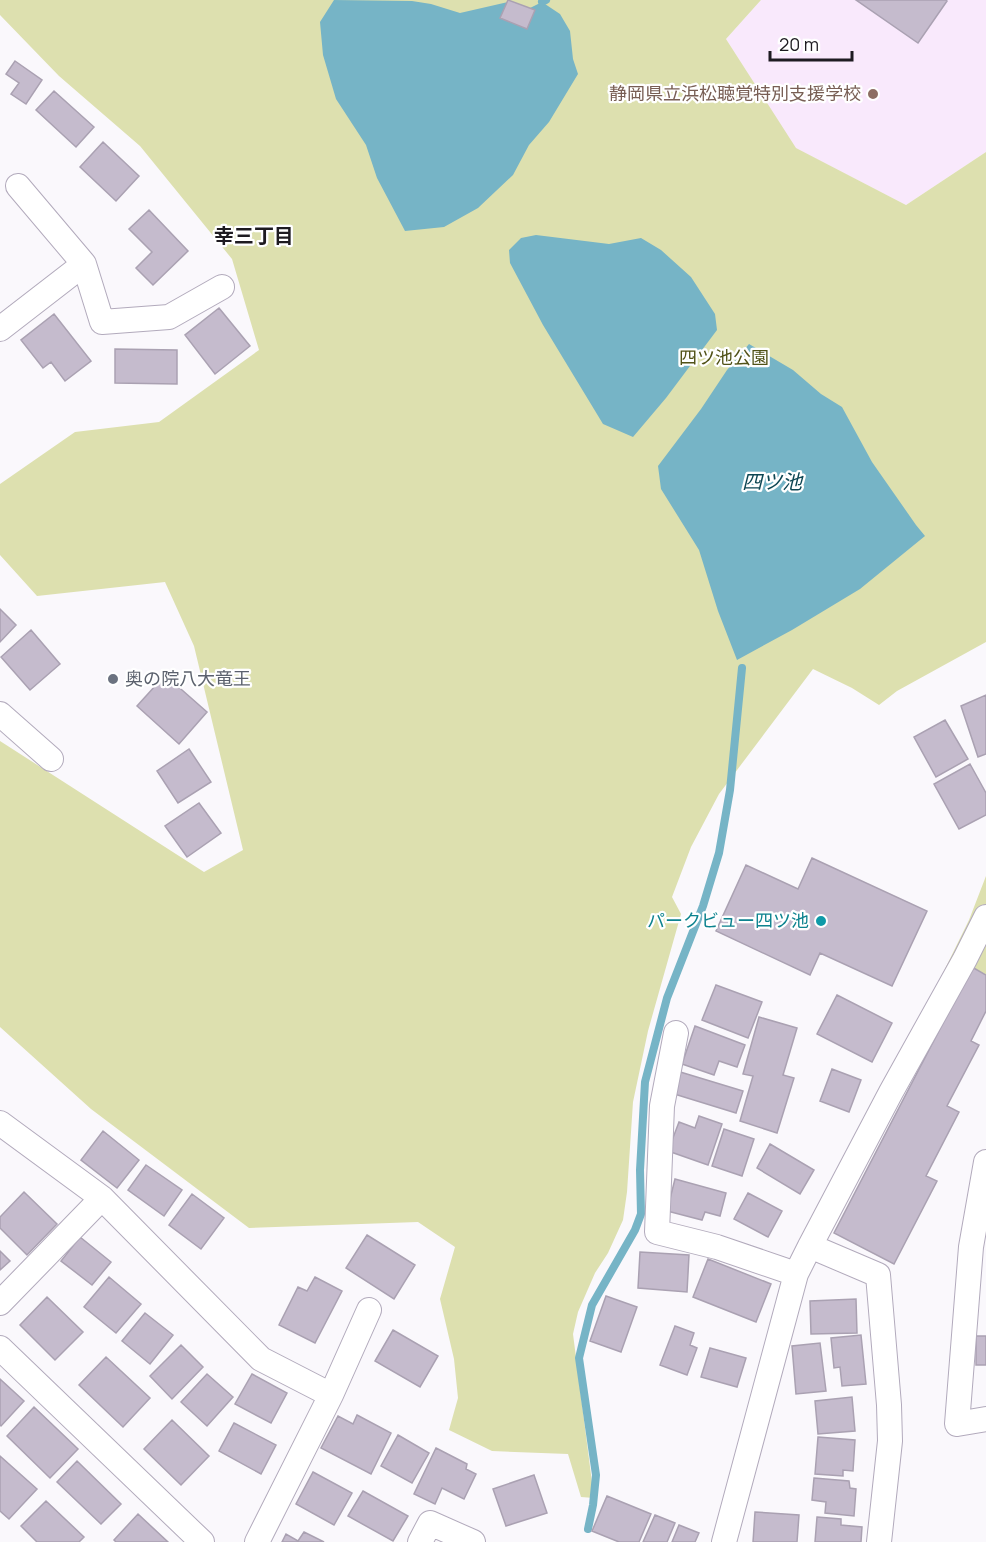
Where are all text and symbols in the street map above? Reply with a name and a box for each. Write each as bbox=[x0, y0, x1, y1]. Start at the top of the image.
scale bar bbox=[770, 24, 852, 62]
text: 20 m bbox=[779, 32, 819, 56]
place label: 静岡県立浜松聴覚特別支援学校 bbox=[609, 81, 861, 105]
marker: 静岡県立浜松聴覚特別支援学校 bbox=[866, 87, 880, 101]
district label: 幸三丁目 bbox=[214, 222, 294, 249]
park label: 四ツ池公園 bbox=[679, 345, 769, 369]
water label: 四ツ池 bbox=[742, 468, 804, 495]
place label: 奥の院八大竜王 bbox=[125, 666, 251, 690]
marker: 奥の院八大竜王 bbox=[106, 672, 120, 686]
place label: パークビュー四ツ池 bbox=[647, 908, 809, 932]
marker: パークビュー四ツ池 bbox=[814, 914, 828, 928]

